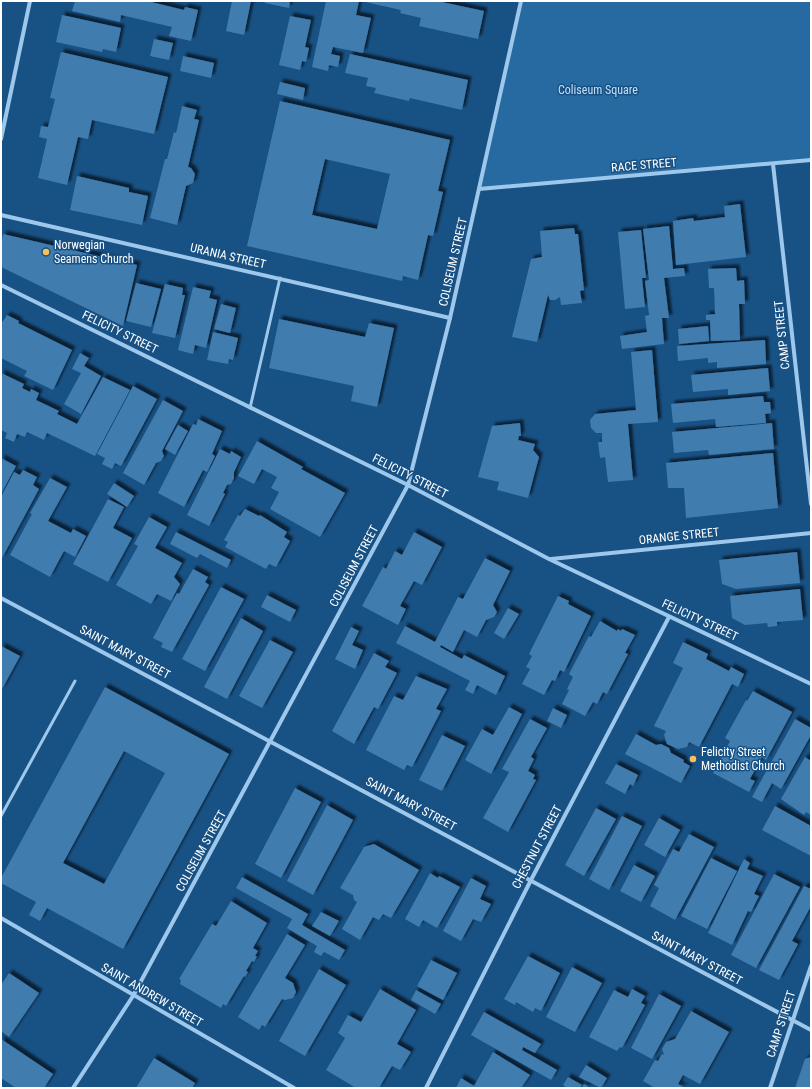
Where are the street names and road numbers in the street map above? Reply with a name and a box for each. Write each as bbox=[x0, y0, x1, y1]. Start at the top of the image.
street label: RACE STREET bbox=[611, 155, 677, 175]
street label: COLISEUM STREET bbox=[436, 216, 470, 308]
street label: URANIA STREET bbox=[189, 240, 267, 272]
street label: CAMP STREET bbox=[771, 300, 793, 370]
street label: FELICITY STREET bbox=[80, 308, 160, 356]
street label: FELICITY STREET bbox=[370, 451, 450, 501]
street label: COLISEUM STREET bbox=[327, 523, 381, 609]
street label: ORANGE STREET bbox=[638, 525, 720, 547]
street label: FELICITY STREET bbox=[660, 596, 740, 644]
street label: SAINT MARY STREET bbox=[77, 622, 173, 682]
street label: SAINT MARY STREET bbox=[363, 774, 459, 834]
street label: CHESTNUT STREET bbox=[509, 803, 565, 891]
street label: COLISEUM STREET bbox=[173, 808, 229, 894]
street label: SAINT MARY STREET bbox=[649, 928, 745, 988]
street label: SAINT ANDREW STREET bbox=[99, 960, 205, 1030]
street label: CAMP STREET bbox=[764, 989, 798, 1059]

